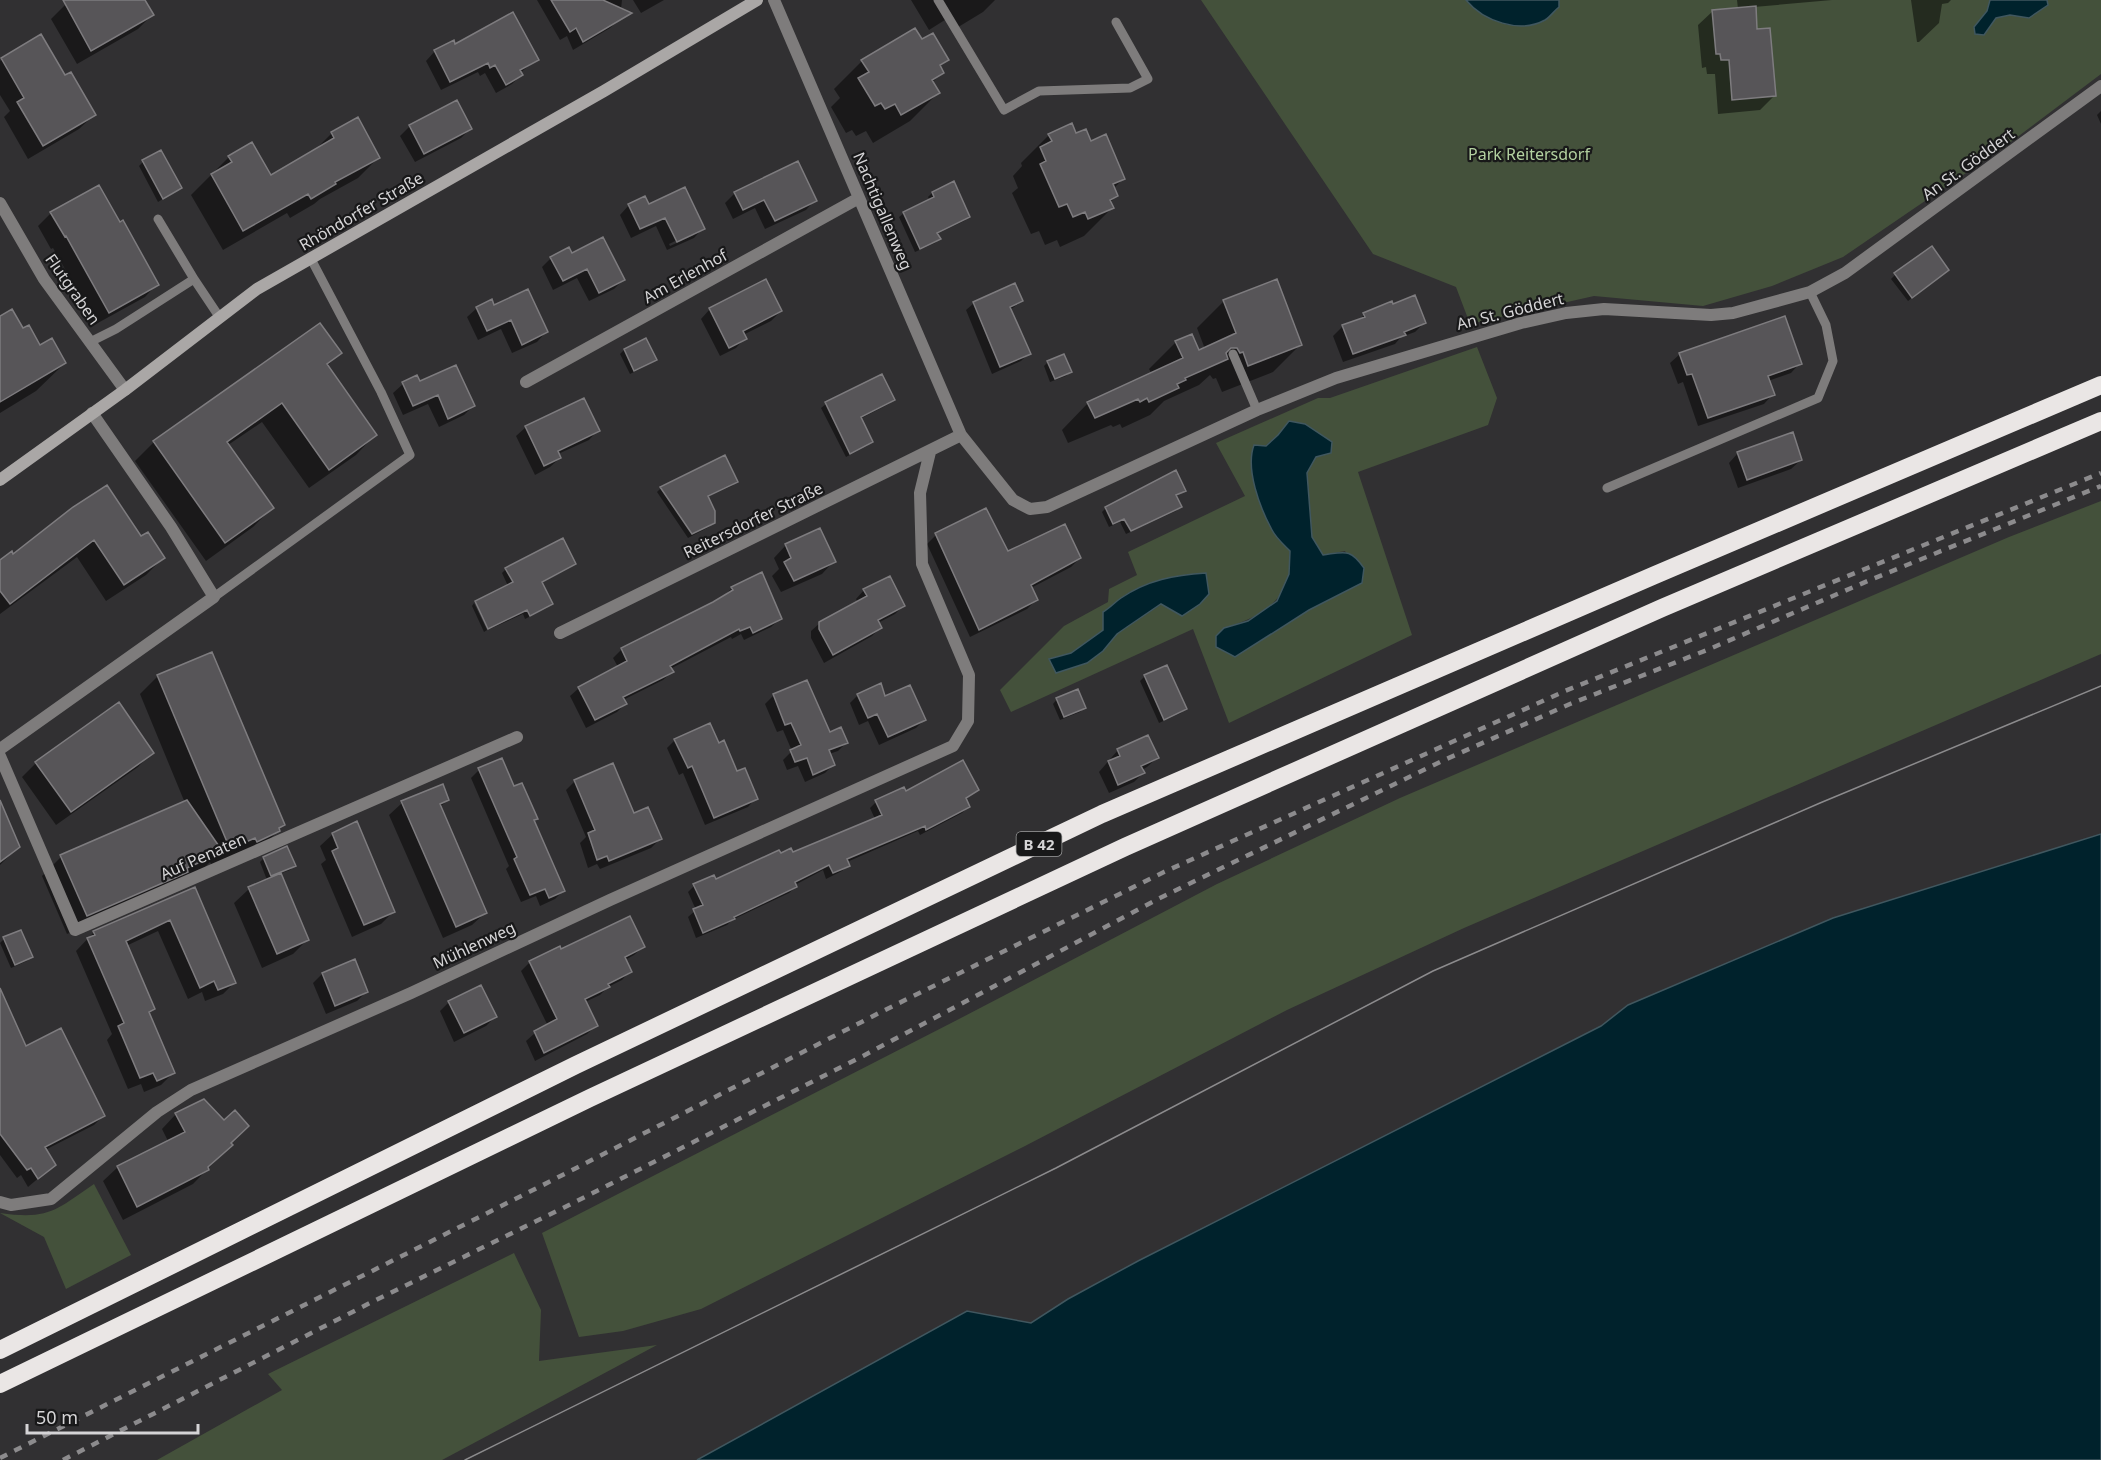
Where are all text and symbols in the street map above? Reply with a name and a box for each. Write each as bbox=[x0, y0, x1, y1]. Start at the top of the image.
street label: An St. Göddert bbox=[1917, 123, 2019, 205]
park label: Park Reitersdorf bbox=[1468, 143, 1591, 165]
street label: Nachtigallenweg bbox=[848, 149, 918, 273]
street label: Rhöndorfer Straße bbox=[295, 167, 427, 255]
street label: Am Erlenhof bbox=[639, 243, 732, 308]
street label: Flutgraben bbox=[40, 249, 106, 329]
street label: An St. Göddert bbox=[1454, 287, 1566, 335]
street label: Reitersdorfer Straße bbox=[680, 477, 826, 563]
street label: Auf Penaten bbox=[156, 827, 250, 885]
road number: B 42 bbox=[1016, 832, 1062, 856]
street label: Mühlenweg bbox=[429, 916, 519, 974]
scale bar bbox=[27, 1397, 198, 1435]
text: 50 m bbox=[36, 1405, 78, 1429]

